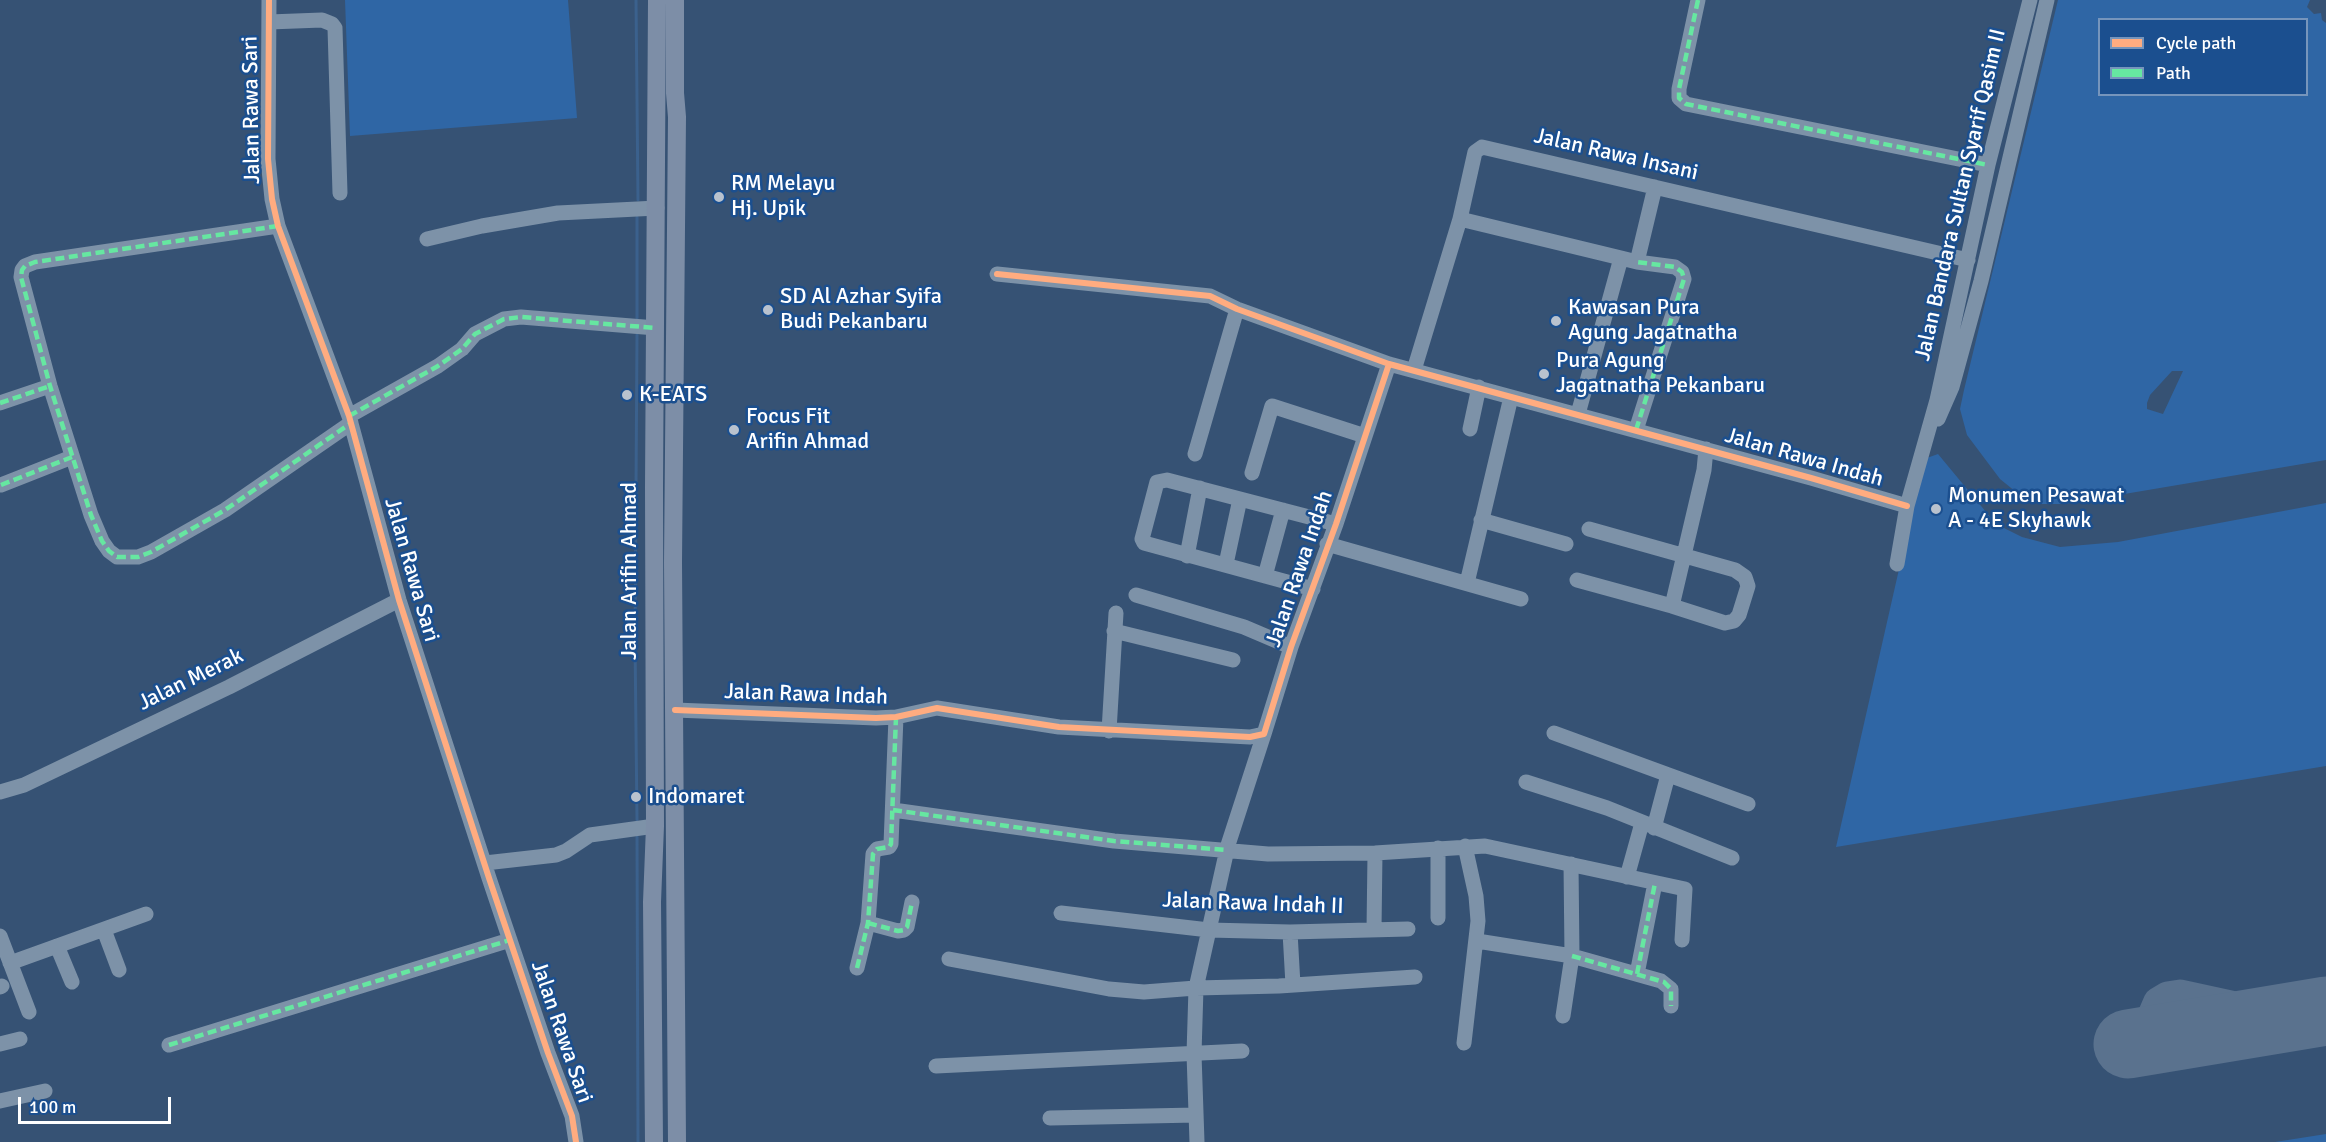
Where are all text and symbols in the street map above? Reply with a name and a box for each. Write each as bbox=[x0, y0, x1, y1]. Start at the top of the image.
legend bbox=[2098, 18, 2308, 96]
street label: Jalan Bandara Sultan Syarif Qasim II bbox=[1910, 27, 2012, 363]
text: Cycle path bbox=[2156, 32, 2236, 54]
street label: Jalan Rawa Sari bbox=[238, 36, 266, 184]
text: Path bbox=[2156, 62, 2191, 84]
street label: Jalan Rawa Insani bbox=[1531, 123, 1701, 187]
place label: RM Melayu Hj. Upik bbox=[731, 171, 835, 222]
marker: RM Melayu Hj. Upik bbox=[712, 190, 726, 204]
place label: SD Al Azhar Syifa Budi Pekanbaru bbox=[780, 284, 942, 336]
place label: Kawasan Pura Agung Jagatnatha bbox=[1568, 295, 1738, 346]
marker: SD Al Azhar Syifa Budi Pekanbaru bbox=[761, 303, 775, 317]
marker: Kawasan Pura Agung Jagatnatha bbox=[1549, 314, 1563, 328]
place label: Pura Agung Jagatnatha Pekanbaru bbox=[1556, 348, 1765, 400]
marker: Pura Agung Jagatnatha Pekanbaru bbox=[1537, 367, 1551, 381]
place label: K-EATS bbox=[639, 382, 707, 408]
marker: K-EATS bbox=[620, 388, 634, 402]
place label: Focus Fit Arifin Ahmad bbox=[746, 404, 869, 456]
marker: Focus Fit Arifin Ahmad bbox=[727, 423, 741, 437]
street label: Jalan Rawa Indah bbox=[1722, 423, 1886, 493]
street label: Jalan Arifin Ahmad bbox=[617, 482, 643, 660]
place label: Monumen Pesawat A - 4E Skyhawk bbox=[1948, 483, 2124, 534]
street label: Jalan Rawa Indah bbox=[1261, 487, 1339, 651]
street label: Jalan Rawa Sari bbox=[378, 495, 444, 645]
marker: Monumen Pesawat A - 4E Skyhawk bbox=[1929, 502, 1943, 516]
street label: Jalan Merak bbox=[134, 643, 248, 717]
street label: Jalan Rawa Indah bbox=[724, 679, 888, 711]
place label: Indomaret bbox=[648, 784, 745, 810]
marker: Indomaret bbox=[629, 790, 643, 804]
street label: Jalan Rawa Indah II bbox=[1162, 888, 1344, 920]
street label: Jalan Rawa Sari bbox=[524, 958, 598, 1106]
scale bar bbox=[21, 1085, 174, 1123]
text: 100 m bbox=[29, 1096, 76, 1118]

